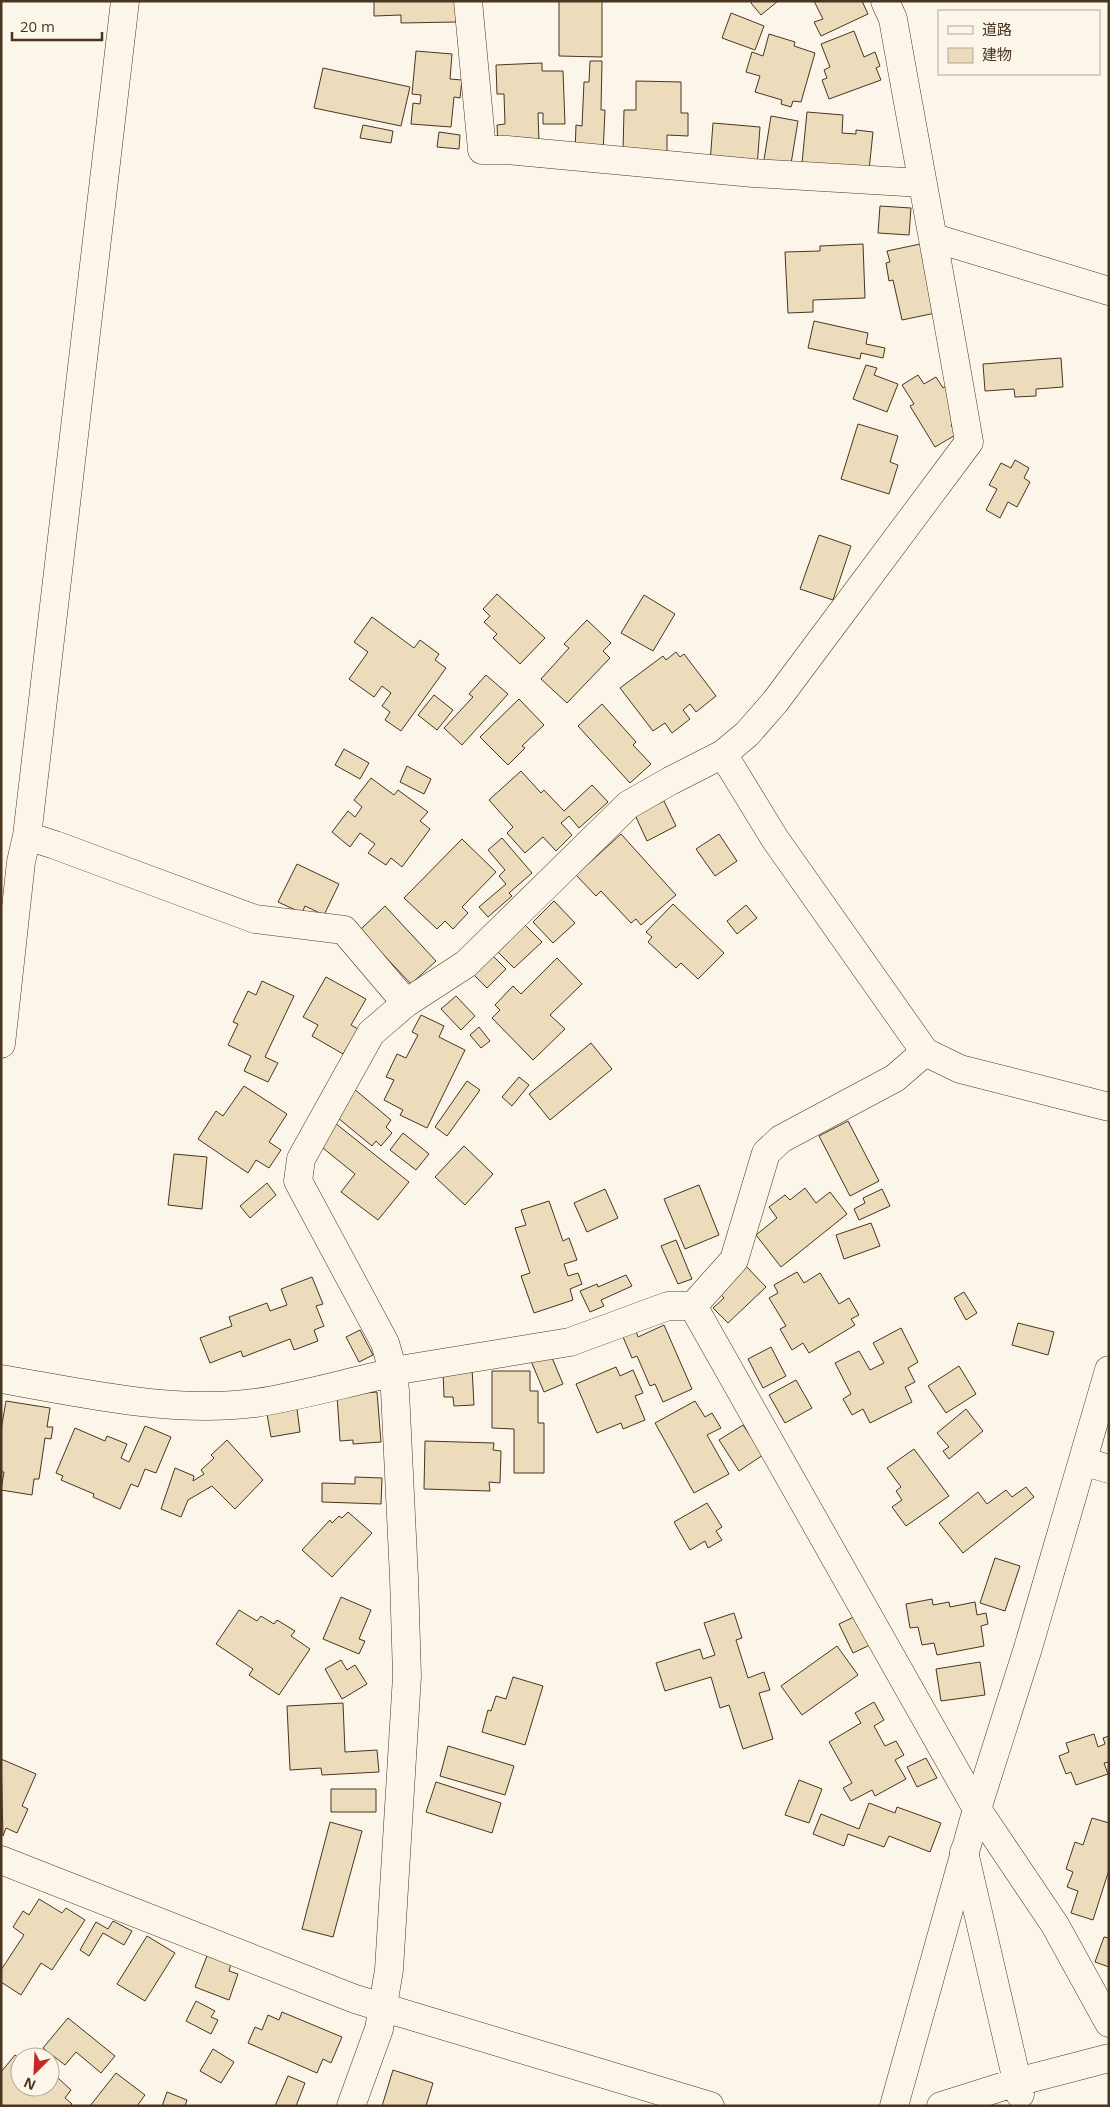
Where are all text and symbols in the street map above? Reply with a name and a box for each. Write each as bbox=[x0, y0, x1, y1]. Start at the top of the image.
scale bar bbox=[12, 10, 102, 42]
legend bbox=[938, 10, 1100, 75]
text: 20 m bbox=[20, 16, 55, 36]
text: 道路 bbox=[982, 19, 1012, 39]
text: 建物 bbox=[982, 44, 1012, 64]
north arrow bbox=[10, 2047, 60, 2097]
text: N bbox=[20, 2073, 39, 2095]

